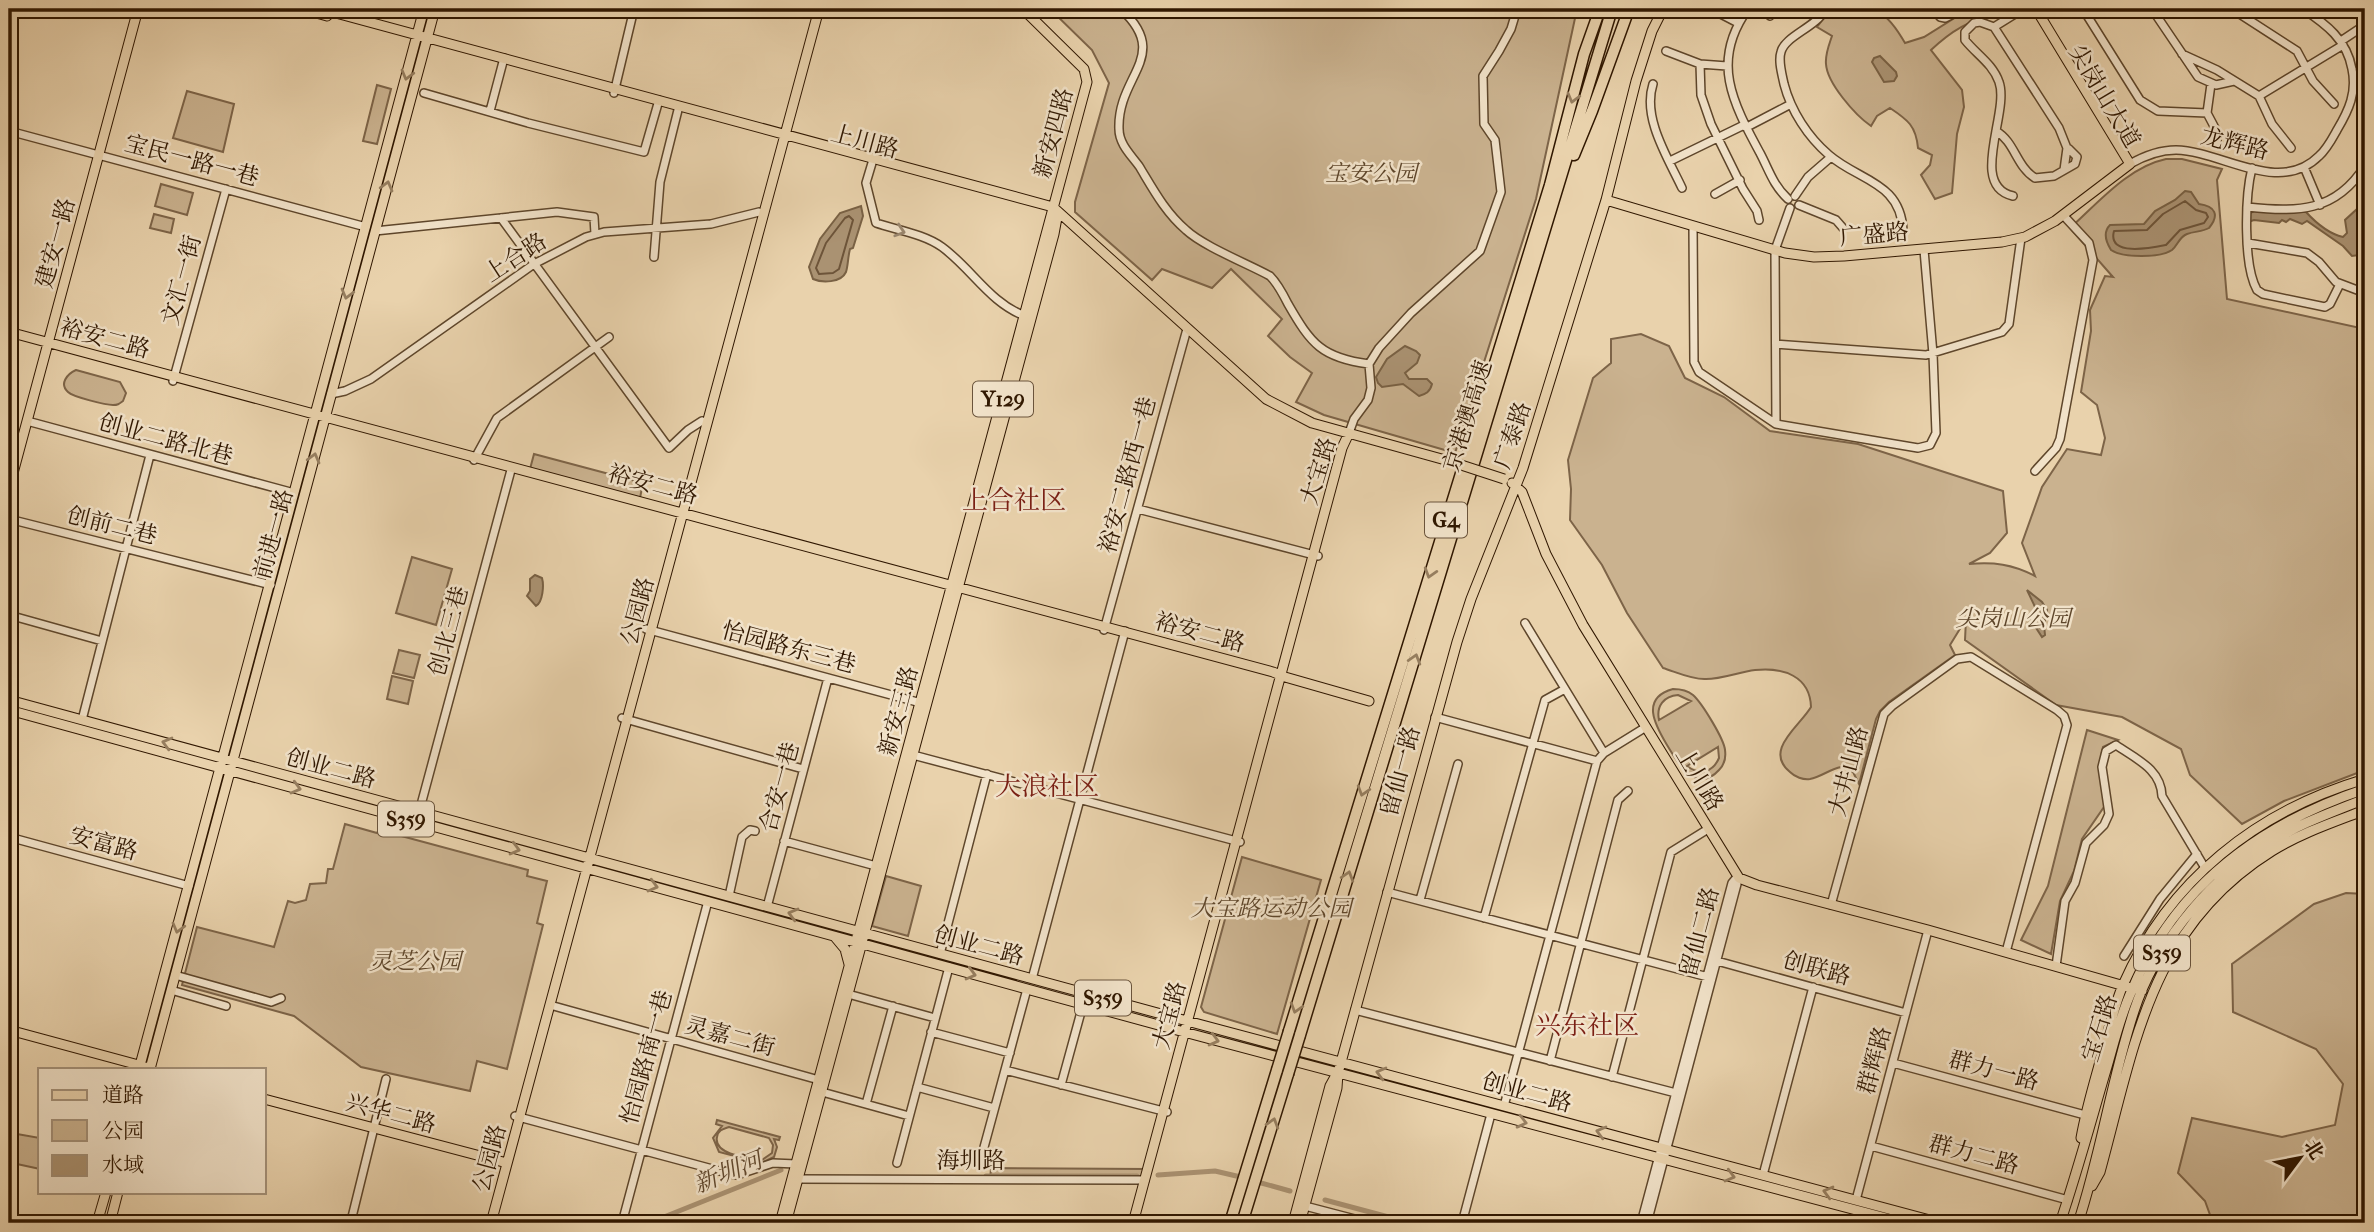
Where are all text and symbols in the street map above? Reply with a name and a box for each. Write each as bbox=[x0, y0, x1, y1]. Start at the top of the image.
street label: 尖岗山大道 bbox=[2063, 40, 2146, 152]
one-way arrow bbox=[401, 69, 415, 81]
street label: 新安四路 bbox=[1029, 85, 1078, 181]
one-way arrow bbox=[1567, 91, 1581, 103]
street label: 上川路 bbox=[828, 120, 902, 163]
street label: 龙辉路 bbox=[2198, 122, 2272, 165]
street label: 宝民一路一巷 bbox=[122, 130, 262, 191]
park label: 宝安公园 bbox=[1325, 160, 1421, 187]
one-way arrow bbox=[379, 180, 393, 192]
street label: 建安一路 bbox=[31, 195, 80, 291]
street label: 广盛路 bbox=[1838, 218, 1910, 251]
one-way arrow bbox=[893, 223, 905, 237]
street label: 上合路 bbox=[479, 227, 552, 288]
street label: 文汇一街 bbox=[157, 232, 206, 328]
one-way arrow bbox=[341, 288, 356, 300]
street label: 裕安二路 bbox=[57, 314, 153, 363]
street label: 京港澳高速 bbox=[1438, 357, 1497, 475]
road number: Y129 bbox=[973, 382, 1033, 416]
street label: 裕安二路西一巷 bbox=[1094, 394, 1161, 556]
street label: 广泰路 bbox=[1488, 398, 1536, 472]
street label: 创业二路北巷 bbox=[96, 409, 236, 470]
street label: 大宝路 bbox=[1295, 434, 1341, 508]
one-way arrow bbox=[306, 452, 320, 464]
street label: 裕安二路 bbox=[605, 460, 701, 509]
district label: 上合社区 bbox=[962, 485, 1066, 516]
street label: 前进一路 bbox=[249, 486, 298, 582]
street label: 创前二巷 bbox=[64, 501, 160, 550]
road number: G4 bbox=[1425, 503, 1467, 538]
one-way arrow bbox=[1423, 567, 1438, 579]
street label: 公园路 bbox=[616, 574, 659, 648]
street label: 创北三巷 bbox=[424, 583, 473, 679]
park label: 尖岗山公园 bbox=[1956, 605, 2075, 632]
street label: 裕安二路 bbox=[1152, 608, 1248, 657]
street label: 怡园路东三巷 bbox=[719, 617, 859, 678]
one-way arrow bbox=[1406, 653, 1421, 665]
street label: 新安三路 bbox=[874, 663, 923, 759]
street label: 留仙一路 bbox=[1376, 723, 1425, 819]
street label: 大井山路 bbox=[1824, 723, 1873, 819]
one-way arrow bbox=[161, 737, 173, 751]
street label: 合安一巷 bbox=[755, 739, 804, 835]
street label: 上川路 bbox=[1670, 743, 1729, 816]
street label: 创业二路 bbox=[283, 744, 379, 793]
district label: 大浪社区 bbox=[995, 771, 1099, 802]
one-way arrow bbox=[290, 780, 302, 795]
one-way arrow bbox=[1356, 784, 1371, 796]
road number: S359 bbox=[378, 802, 434, 836]
street label: 安富路 bbox=[67, 822, 141, 865]
one-way arrow bbox=[509, 840, 521, 855]
one-way arrow bbox=[1340, 871, 1355, 883]
one-way arrow bbox=[647, 878, 659, 892]
street label: 留仙二路 bbox=[1675, 884, 1724, 980]
park label: 大宝路运动公园 bbox=[1191, 895, 1356, 922]
one-way arrow bbox=[787, 907, 799, 922]
street label: 创业二路 bbox=[931, 921, 1027, 970]
one-way arrow bbox=[171, 922, 186, 934]
road number: S359 bbox=[2134, 936, 2190, 970]
street label: 创联路 bbox=[1780, 947, 1854, 990]
park label: 灵芝公园 bbox=[369, 948, 465, 975]
one-way arrow bbox=[965, 965, 977, 980]
street label: 大宝路 bbox=[1148, 978, 1191, 1052]
road number: S359 bbox=[1075, 981, 1131, 1016]
street label: 怡园路南一巷 bbox=[616, 987, 677, 1127]
street label: 宝石路 bbox=[2076, 991, 2122, 1065]
one-way arrow bbox=[1290, 1002, 1305, 1014]
district label: 兴东社区 bbox=[1535, 1010, 1639, 1041]
street label: 灵嘉二街 bbox=[682, 1012, 778, 1061]
street label: 群辉路 bbox=[1853, 1023, 1896, 1097]
one-way arrow bbox=[1208, 1032, 1220, 1046]
street label: 群力一路 bbox=[1946, 1046, 2042, 1095]
one-way arrow bbox=[1375, 1066, 1387, 1081]
legend bbox=[38, 1068, 266, 1194]
street label: 创业二路 bbox=[1479, 1068, 1575, 1117]
text: 道路 bbox=[102, 1083, 144, 1107]
street label: 兴华二路 bbox=[343, 1089, 439, 1138]
one-way arrow bbox=[1516, 1114, 1528, 1128]
one-way arrow bbox=[1265, 1118, 1279, 1130]
text: 公园 bbox=[102, 1119, 144, 1143]
street label: 公园路 bbox=[468, 1121, 511, 1195]
north arrow bbox=[2266, 1124, 2336, 1194]
one-way arrow bbox=[1595, 1126, 1607, 1140]
street label: 群力二路 bbox=[1926, 1130, 2022, 1179]
text: 北 bbox=[2299, 1136, 2328, 1163]
water label: 新圳河 bbox=[689, 1144, 770, 1198]
street label: 海圳路 bbox=[937, 1147, 1006, 1174]
text: 水域 bbox=[102, 1153, 144, 1177]
one-way arrow bbox=[1724, 1168, 1736, 1183]
one-way arrow bbox=[1822, 1186, 1834, 1201]

